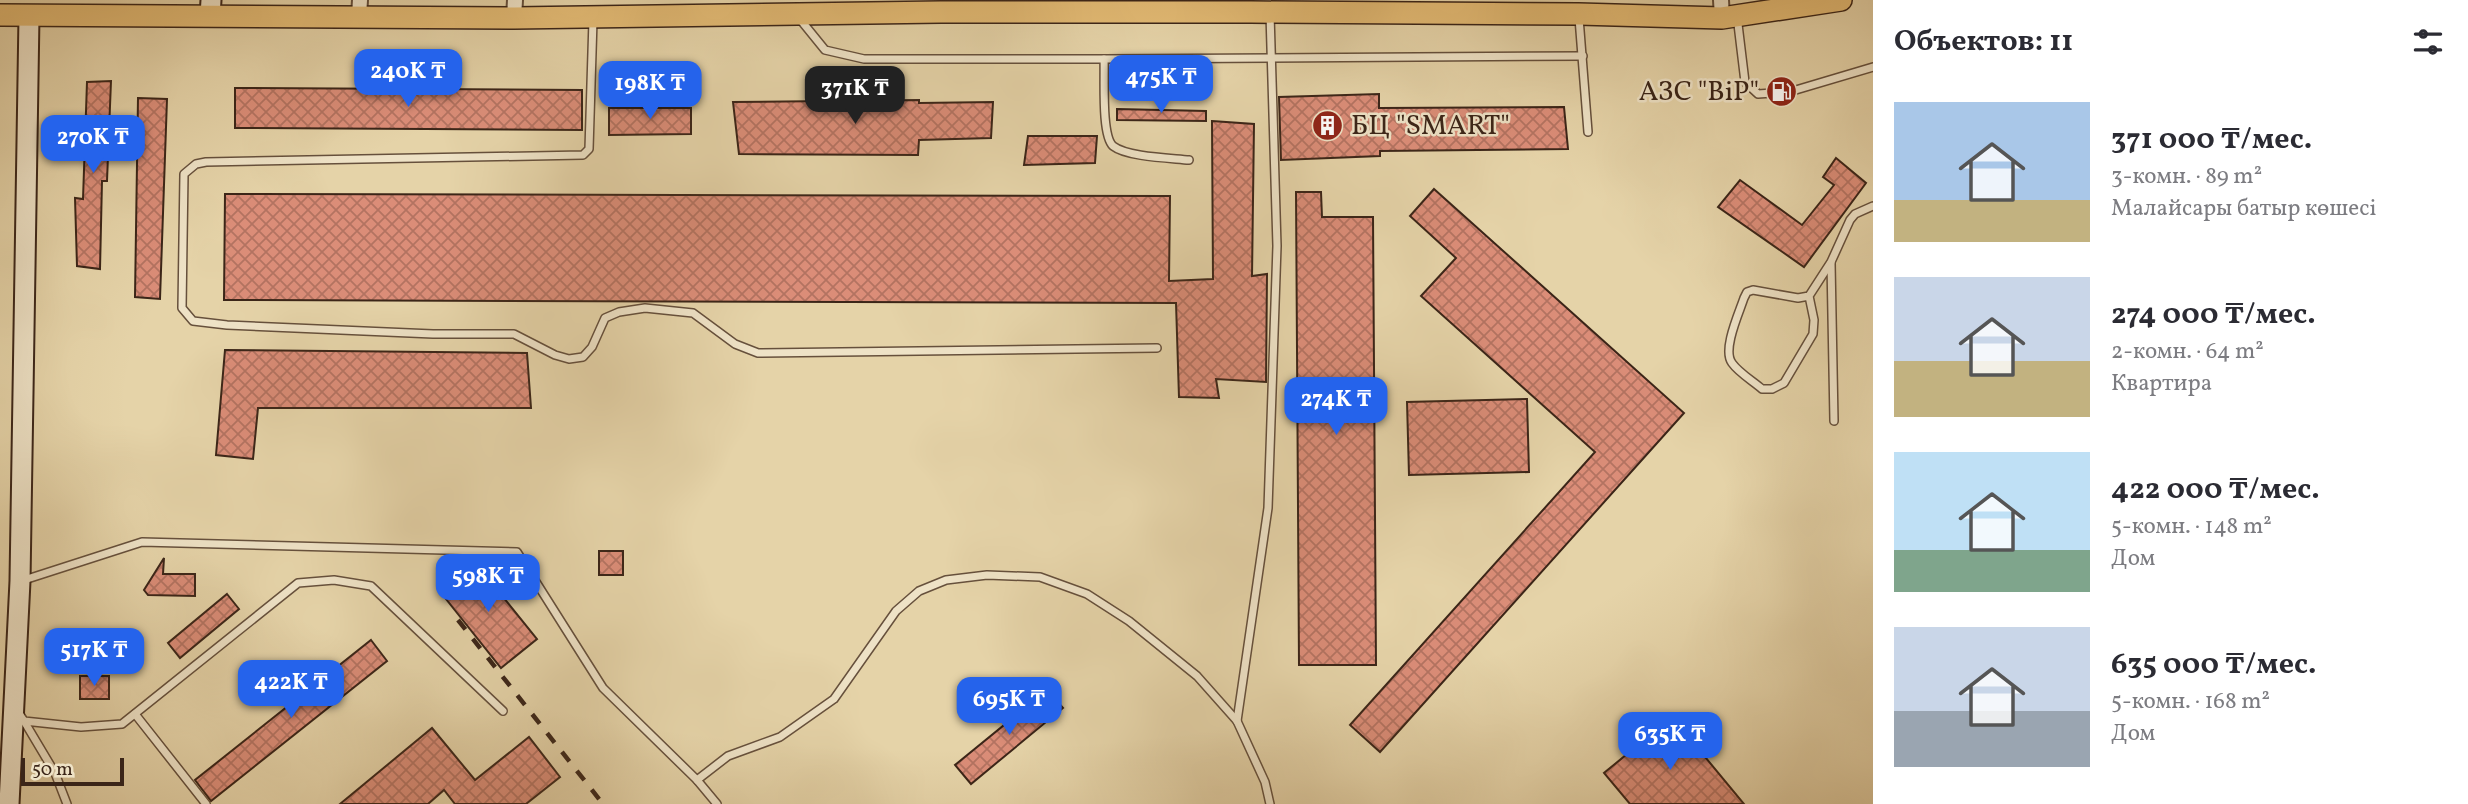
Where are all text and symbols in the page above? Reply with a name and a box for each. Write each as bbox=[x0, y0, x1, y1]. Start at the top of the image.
text: Объектов: 11 bbox=[1894, 21, 2073, 63]
icon: filters bbox=[2409, 23, 2447, 61]
pin: 240K ₸ bbox=[351, 50, 465, 109]
pin: 475K ₸ bbox=[1104, 55, 1218, 115]
text: 240K ₸ bbox=[370, 56, 446, 88]
pin: 198K ₸ bbox=[593, 61, 707, 121]
text: 475K ₸ bbox=[1125, 62, 1197, 94]
pin: 371K ₸ bbox=[798, 66, 912, 126]
text: 198K ₸ bbox=[615, 68, 685, 100]
text: 371K ₸ bbox=[821, 73, 889, 105]
place label: АЗС "BiP" bbox=[1639, 73, 1759, 112]
fuel station icon: АЗС "BiP" bbox=[1765, 75, 1799, 109]
place label: БЦ "SMART" bbox=[1351, 107, 1510, 146]
building icon: БЦ "SMART" bbox=[1311, 109, 1345, 143]
pin: 270K ₸ bbox=[36, 116, 150, 175]
text: 371 000 ₸/мес. bbox=[2111, 119, 2312, 161]
text: 270K ₸ bbox=[57, 122, 129, 154]
icon: home bbox=[1950, 130, 2034, 214]
text: 3-комн. · 89 m² bbox=[2111, 161, 2262, 193]
text: Малайсары батыр көшесі bbox=[2111, 193, 2376, 225]
text: 274 000 ₸/мес. bbox=[2111, 294, 2316, 336]
icon: home bbox=[1950, 305, 2034, 389]
text: 2-комн. · 64 m² bbox=[2111, 336, 2264, 368]
text: Квартира bbox=[2111, 368, 2212, 400]
pin: 274K ₸ bbox=[1279, 378, 1393, 437]
text: 274K ₸ bbox=[1300, 384, 1372, 416]
text: 422 000 ₸/мес. bbox=[2111, 469, 2320, 511]
icon: home bbox=[1950, 480, 2034, 564]
text: 5-комн. · 148 m² bbox=[2111, 511, 2272, 543]
text: Дом bbox=[2111, 543, 2155, 575]
pin: 598K ₸ bbox=[431, 554, 545, 614]
text: 598K ₸ bbox=[452, 561, 524, 593]
pin: 517K ₸ bbox=[37, 628, 151, 688]
text: 517K ₸ bbox=[60, 635, 128, 667]
text: 635 000 ₸/мес. bbox=[2111, 644, 2316, 686]
icon: home bbox=[1950, 655, 2034, 739]
pin: 422K ₸ bbox=[234, 660, 348, 720]
text: 422K ₸ bbox=[254, 667, 328, 699]
pin: 695K ₸ bbox=[952, 678, 1066, 737]
text: 695K ₸ bbox=[973, 684, 1045, 716]
text: 5-комн. · 168 m² bbox=[2111, 686, 2270, 718]
pin: 635K ₸ bbox=[1613, 712, 1727, 772]
text: Дом bbox=[2111, 718, 2155, 750]
text: 635K ₸ bbox=[1634, 719, 1706, 751]
scale bar bbox=[21, 755, 124, 787]
text: 50 m bbox=[32, 757, 73, 783]

